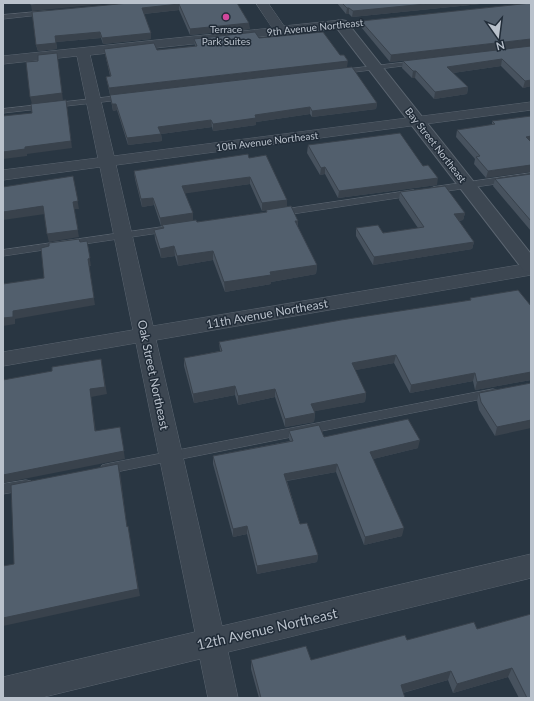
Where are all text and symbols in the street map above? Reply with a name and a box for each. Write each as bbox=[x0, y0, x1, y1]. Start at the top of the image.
marker: Terrace Park Suites bbox=[221, 12, 231, 22]
street label: 9th Avenue Northeast bbox=[266, 16, 364, 38]
north arrow bbox=[478, 16, 518, 56]
place label: Terrace Park Suites bbox=[202, 23, 250, 47]
text: N bbox=[495, 39, 506, 54]
street label: Bay Street Northeast bbox=[403, 105, 469, 185]
street label: 10th Avenue Northeast bbox=[215, 129, 319, 153]
street label: 11th Avenue Northeast bbox=[205, 295, 330, 332]
street label: Oak Street Northeast bbox=[134, 318, 173, 432]
street label: 12th Avenue Northeast bbox=[195, 604, 339, 653]

